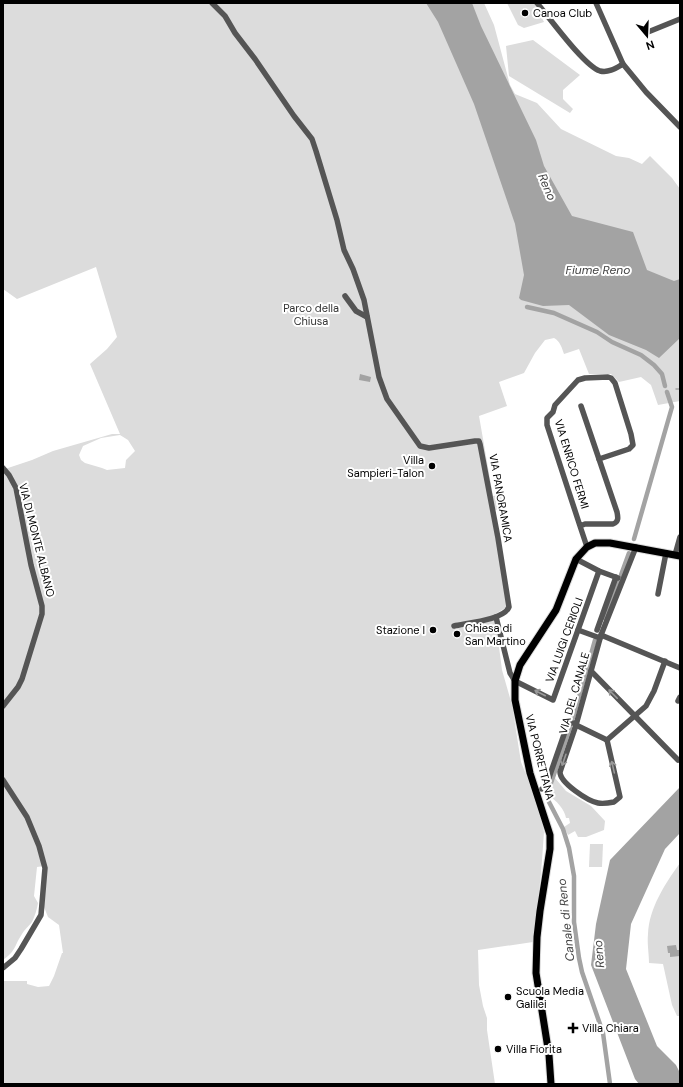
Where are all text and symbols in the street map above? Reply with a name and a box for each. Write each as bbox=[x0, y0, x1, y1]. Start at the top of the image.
place label: Canoa Club bbox=[533, 6, 592, 20]
marker: Canoa Club bbox=[520, 8, 530, 18]
north arrow bbox=[627, 16, 667, 56]
text: N bbox=[644, 38, 656, 53]
water label: Reno bbox=[534, 171, 560, 203]
water label: Fiume Reno bbox=[566, 262, 630, 278]
park label: Parco della Chiusa bbox=[283, 301, 339, 328]
street label: VIA ENRICO FERMI bbox=[552, 418, 592, 510]
place label: Villa Sampieri-Talon bbox=[347, 453, 424, 480]
street label: VIA PANORAMICA bbox=[486, 453, 516, 543]
marker: Villa Sampieri-Talon bbox=[427, 461, 437, 471]
street label: VIA DI MONTE ALBANO bbox=[16, 482, 58, 598]
street label: VIA LUIGI CERIOLI bbox=[542, 596, 586, 684]
place label: Chiesa di San Martino bbox=[465, 621, 526, 648]
place label: Stazione I bbox=[376, 623, 425, 637]
marker: Stazione I bbox=[428, 625, 438, 635]
marker: Chiesa di San Martino bbox=[452, 629, 462, 639]
street label: VIA DEL CANALE bbox=[556, 650, 592, 736]
one-way arrow bbox=[535, 689, 547, 696]
one-way arrow bbox=[608, 689, 618, 699]
street label: VIA PORRETTANA bbox=[523, 713, 557, 801]
one-way arrow bbox=[560, 754, 567, 767]
one-way arrow bbox=[609, 761, 617, 774]
water label: Canale di Reno bbox=[554, 878, 578, 962]
water label: Reno bbox=[590, 939, 608, 969]
place label: Scuola Media Galilei bbox=[516, 984, 584, 1011]
marker: Scuola Media Galilei bbox=[503, 992, 513, 1002]
place label: Villa Chiara bbox=[582, 1021, 639, 1035]
marker: Villa Chiara bbox=[567, 1022, 579, 1034]
place label: Villa Fiorita bbox=[506, 1042, 562, 1056]
marker: Villa Fiorita bbox=[493, 1044, 503, 1054]

